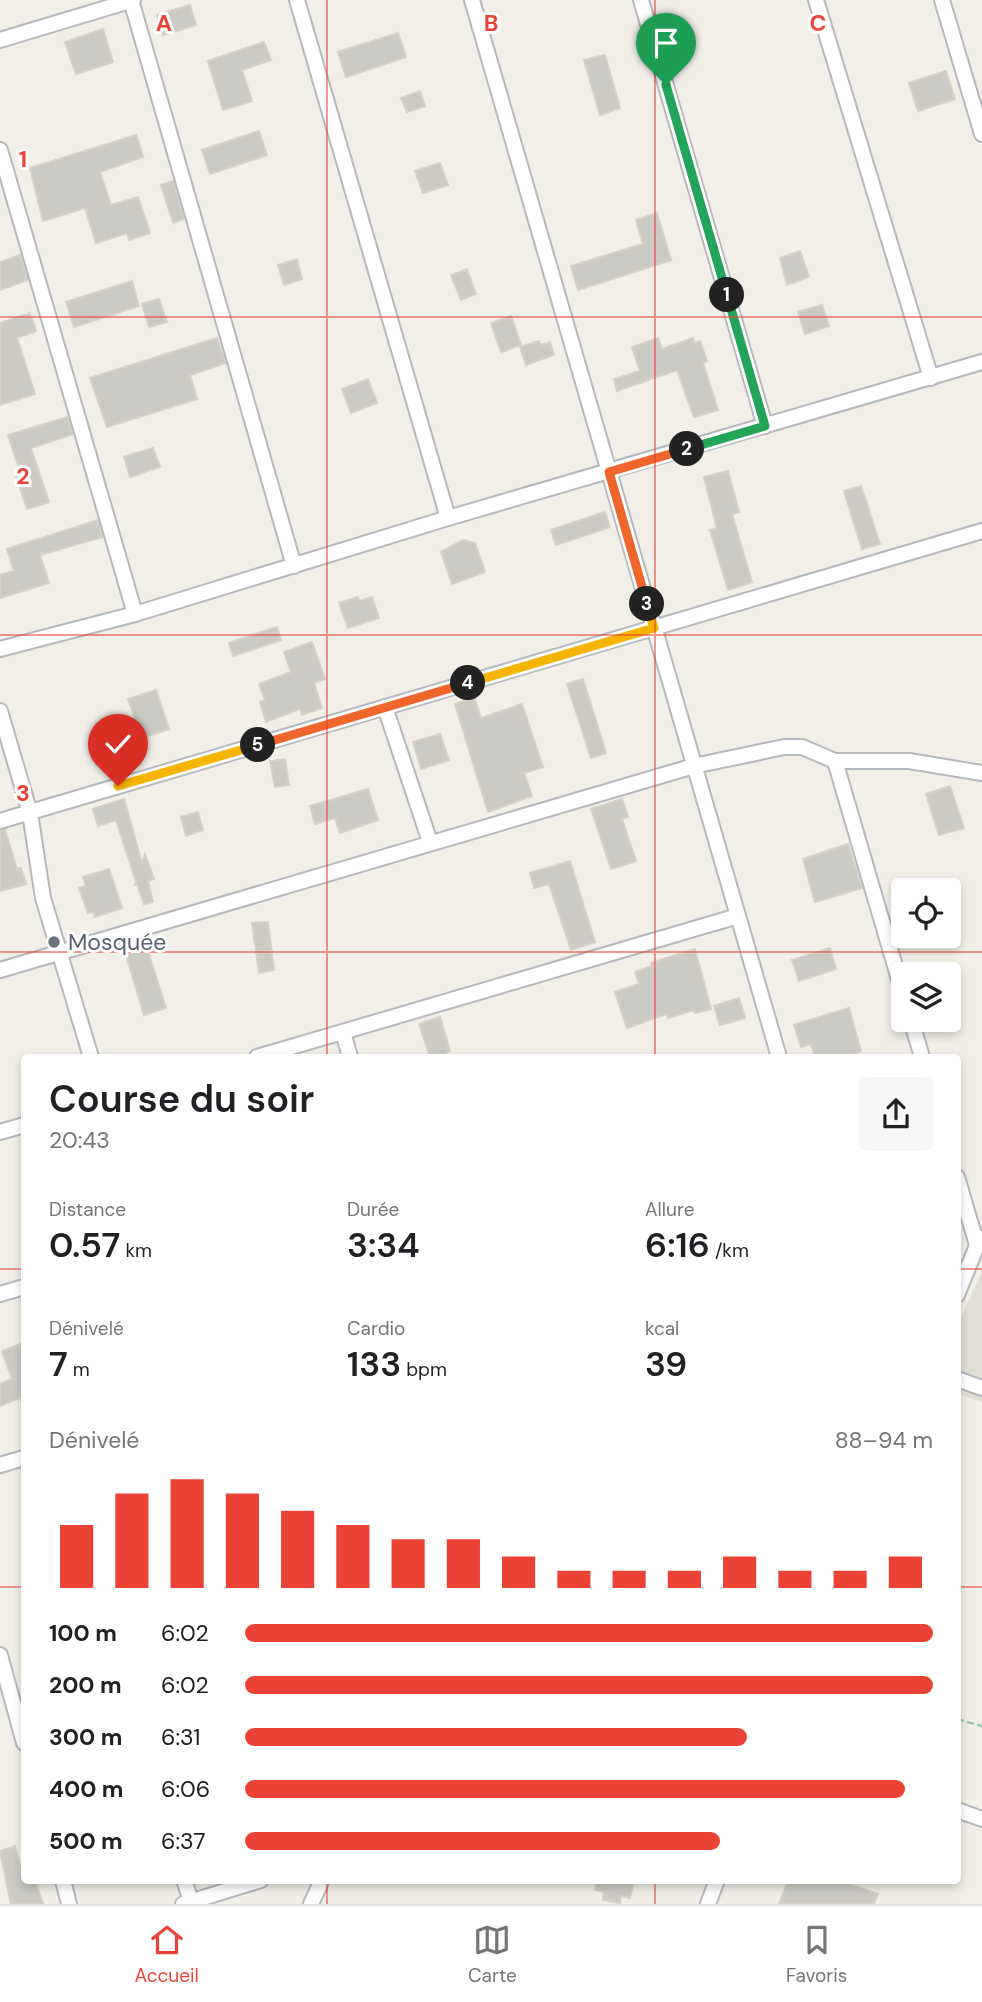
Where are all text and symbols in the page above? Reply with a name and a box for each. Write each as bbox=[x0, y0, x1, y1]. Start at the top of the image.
text: A bbox=[156, 8, 172, 38]
text: B bbox=[484, 8, 498, 38]
text: C bbox=[810, 8, 826, 38]
pin bbox=[636, 13, 696, 85]
icon: arrive bbox=[647, 24, 685, 62]
text: 1 bbox=[19, 144, 27, 174]
pin: 1 bbox=[710, 278, 744, 312]
text: 1 bbox=[723, 282, 730, 307]
pin: 2 bbox=[670, 432, 704, 466]
text: 2 bbox=[681, 436, 692, 461]
text: 2 bbox=[16, 461, 30, 491]
pin: 3 bbox=[630, 586, 664, 622]
text: 3 bbox=[641, 591, 652, 616]
pin: 4 bbox=[450, 666, 486, 700]
text: 4 bbox=[461, 670, 474, 695]
pin bbox=[88, 714, 148, 786]
icon: check bbox=[99, 725, 137, 763]
pin: 5 bbox=[240, 728, 276, 762]
text: 5 bbox=[252, 732, 263, 757]
text: 3 bbox=[16, 778, 30, 808]
map controls bbox=[891, 878, 961, 1032]
button: locate bbox=[891, 878, 961, 948]
place label: Mosquée bbox=[68, 927, 166, 957]
marker: Mosquée bbox=[46, 934, 62, 950]
button: layers bbox=[891, 962, 961, 1032]
text: Course du soir bbox=[49, 1074, 314, 1124]
button: share bbox=[859, 1077, 933, 1151]
text: 20:43 bbox=[49, 1125, 110, 1155]
text: Distance bbox=[49, 1197, 126, 1222]
text: Durée bbox=[347, 1197, 399, 1222]
text: Allure bbox=[645, 1197, 694, 1222]
text: 0.57 bbox=[49, 1222, 120, 1268]
text: 3:34 bbox=[347, 1222, 420, 1268]
text: 6:16 bbox=[645, 1222, 710, 1268]
text: km bbox=[120, 1238, 152, 1263]
text: /km bbox=[710, 1238, 749, 1263]
text: Dénivelé bbox=[49, 1316, 124, 1341]
text: Cardio bbox=[347, 1316, 405, 1341]
text: kcal bbox=[645, 1316, 679, 1341]
text: 7 bbox=[49, 1341, 68, 1387]
text: 133 bbox=[347, 1341, 401, 1387]
text: 39 bbox=[645, 1341, 687, 1387]
text: m bbox=[68, 1357, 90, 1382]
text: bpm bbox=[401, 1357, 447, 1382]
text: Dénivelé bbox=[49, 1425, 139, 1455]
text: 88–94 m bbox=[835, 1425, 933, 1455]
text: 100 m bbox=[49, 1618, 117, 1648]
text: 6:02 bbox=[161, 1618, 209, 1648]
text: 200 m bbox=[49, 1670, 122, 1700]
text: 6:02 bbox=[161, 1670, 209, 1700]
text: 300 m bbox=[49, 1722, 122, 1752]
text: 6:31 bbox=[161, 1722, 200, 1752]
text: 400 m bbox=[49, 1774, 123, 1804]
text: 6:06 bbox=[161, 1774, 210, 1804]
text: 500 m bbox=[49, 1826, 123, 1856]
text: 6:37 bbox=[161, 1826, 206, 1856]
tab: Accueil bbox=[135, 1921, 199, 1988]
tab: Carte bbox=[468, 1921, 517, 1988]
tab: Favoris bbox=[786, 1921, 847, 1988]

